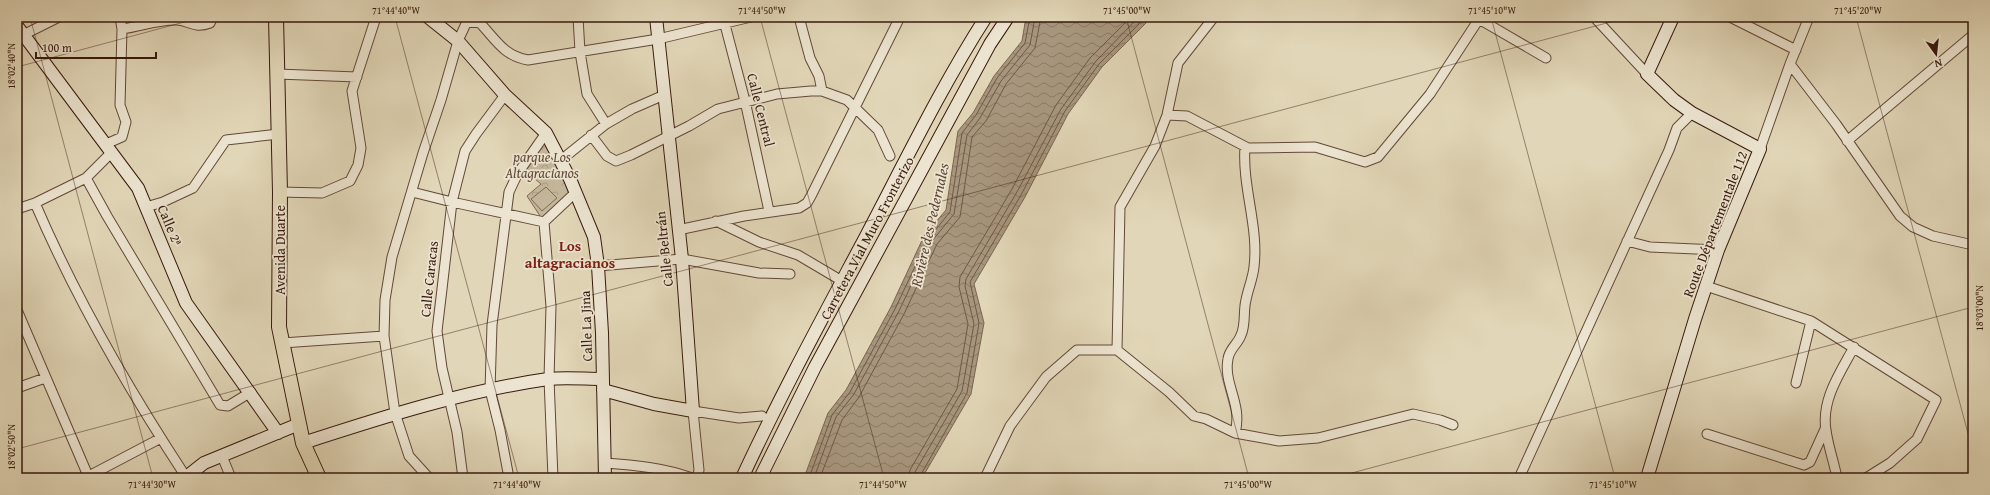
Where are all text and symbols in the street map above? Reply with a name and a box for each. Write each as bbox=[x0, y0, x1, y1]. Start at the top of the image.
text: 71°44'40"W bbox=[372, 3, 420, 18]
text: 71°44'50"W bbox=[738, 3, 786, 18]
text: 71°45'00"W bbox=[1103, 3, 1151, 18]
text: 71°45'10"W bbox=[1468, 3, 1516, 18]
text: 71°45'20"W bbox=[1834, 3, 1882, 18]
scale bar bbox=[36, 34, 156, 60]
north arrow bbox=[1916, 34, 1956, 74]
text: 100 m bbox=[42, 39, 72, 56]
text: 18°02'40"N bbox=[4, 43, 19, 89]
text: N bbox=[1932, 55, 1944, 73]
street label: Calle Central bbox=[742, 71, 780, 149]
park label: parque Los Altagracianos bbox=[504, 147, 579, 183]
street label: Route Départementale 112 bbox=[1678, 148, 1752, 300]
street label: Carretera Vial Muro Fronterizo bbox=[815, 153, 919, 323]
water label: Rivière des Pedernales bbox=[905, 160, 954, 290]
street label: Calle 2ª bbox=[153, 202, 188, 249]
street label: Avenida Duarte bbox=[270, 205, 290, 295]
street label: Calle Beltrán bbox=[650, 210, 678, 288]
district label: Los altagracianos bbox=[525, 235, 615, 273]
street label: Calle Caracas bbox=[415, 240, 443, 318]
text: 18°03'00"N bbox=[1972, 285, 1987, 331]
street label: Calle La Jina bbox=[575, 290, 597, 362]
text: 18°02'50"N bbox=[4, 424, 19, 470]
text: 71°44'30"W bbox=[128, 477, 176, 492]
text: 71°44'40"W bbox=[493, 477, 541, 492]
text: 71°44'50"W bbox=[859, 477, 907, 492]
text: 71°45'00"W bbox=[1224, 477, 1272, 492]
text: 71°45'10"W bbox=[1589, 477, 1637, 492]

